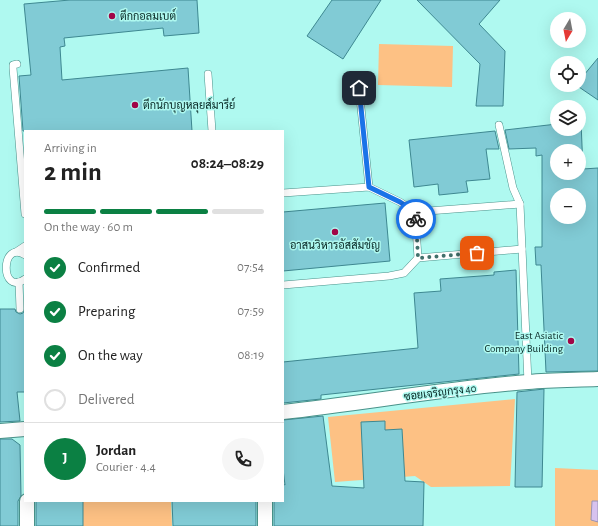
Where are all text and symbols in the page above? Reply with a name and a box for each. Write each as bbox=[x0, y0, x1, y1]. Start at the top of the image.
place label: ตึกกอลมเบต์ bbox=[120, 8, 176, 22]
marker: ตึกกอลมเบต์ bbox=[107, 11, 117, 21]
north arrow bbox=[550, 12, 586, 48]
map controls bbox=[550, 12, 586, 224]
button: locate bbox=[550, 56, 586, 92]
pin bbox=[342, 71, 376, 105]
icon: home bbox=[348, 77, 370, 99]
place label: ตึกนักบุญหลุยส์มารีย์ bbox=[143, 97, 235, 114]
marker: ตึกนักบุญหลุยส์มารีย์ bbox=[130, 100, 140, 110]
button: layers bbox=[550, 100, 586, 136]
text: Arriving in bbox=[44, 142, 97, 155]
button: + bbox=[550, 144, 586, 180]
text: 08:24–08:29 bbox=[191, 156, 264, 171]
text: 2 min bbox=[44, 159, 102, 185]
button: − bbox=[550, 188, 586, 224]
courier bbox=[396, 199, 436, 239]
icon: bike bbox=[405, 208, 427, 230]
text: On the way · 60 m bbox=[44, 221, 133, 234]
marker: อาสนวิหารอัสสัมชัญ bbox=[330, 227, 340, 237]
pin bbox=[460, 236, 494, 270]
place label: อาสนวิหารอัสสัมชัญ bbox=[290, 238, 380, 252]
icon: bag bbox=[466, 242, 488, 264]
icon: check bbox=[44, 257, 66, 279]
text: Confirmed bbox=[78, 260, 140, 275]
text: 07:54 bbox=[237, 261, 264, 274]
icon: check bbox=[44, 301, 66, 323]
text: Preparing bbox=[78, 304, 135, 319]
text: 07:59 bbox=[237, 305, 264, 318]
place label: East Asiatic Company Building bbox=[485, 330, 564, 354]
marker: East Asiatic Company Building bbox=[566, 336, 576, 346]
icon: check bbox=[44, 345, 66, 367]
text: On the way bbox=[78, 348, 143, 363]
text: 08:19 bbox=[237, 349, 264, 362]
street label: ซอยเจริญกรุง 40 bbox=[403, 382, 478, 405]
text: Delivered bbox=[78, 392, 135, 407]
button: phone bbox=[222, 438, 264, 480]
text: Jordan bbox=[96, 443, 136, 458]
text: J bbox=[62, 451, 68, 466]
text: Courier · 4.4 bbox=[96, 461, 156, 474]

